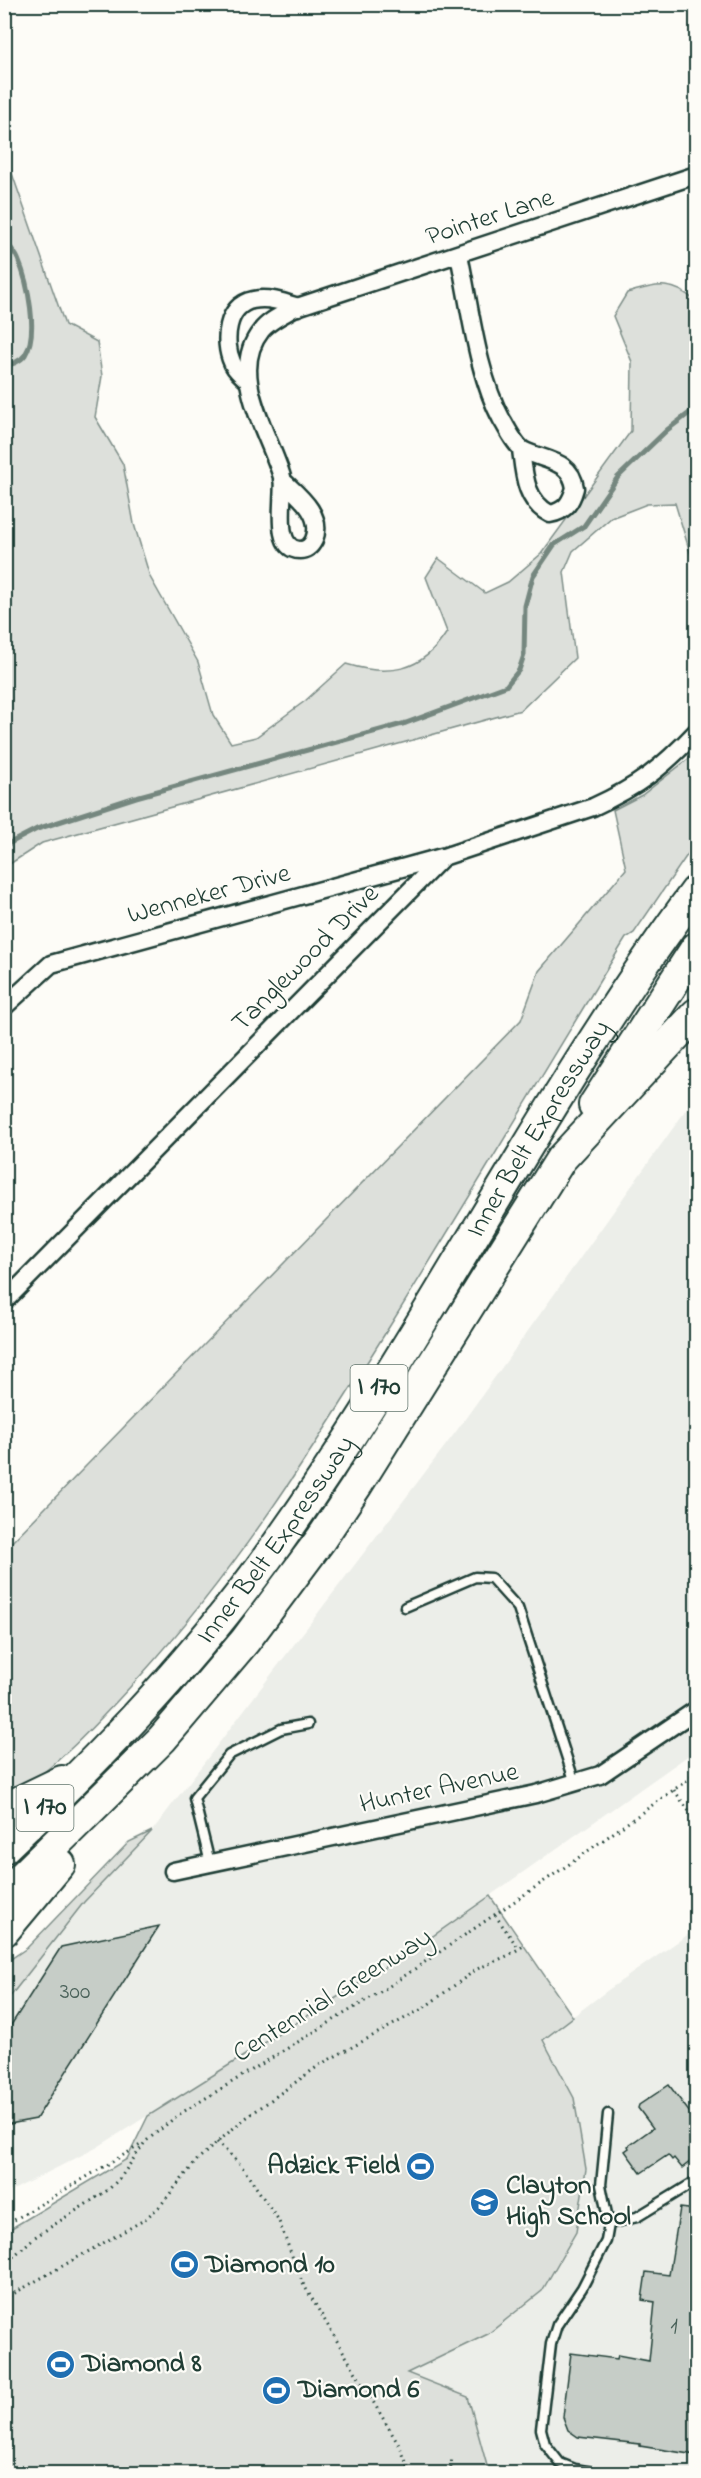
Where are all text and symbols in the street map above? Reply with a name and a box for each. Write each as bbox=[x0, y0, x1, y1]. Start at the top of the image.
street label: Pointer Lane bbox=[421, 179, 560, 257]
street label: Wenneker Drive bbox=[123, 854, 296, 935]
street label: Tanglewood Drive bbox=[223, 876, 389, 1042]
street label: Inner Belt Expressway bbox=[457, 1013, 621, 1246]
road number: I 170 bbox=[350, 1365, 407, 1411]
street label: Inner Belt Expressway bbox=[188, 1428, 365, 1653]
street label: Hunter Avenue bbox=[356, 1753, 523, 1825]
road number: I 170 bbox=[16, 1785, 74, 1831]
street label: Centennial Greenway bbox=[226, 1919, 440, 2073]
house number: 300 bbox=[60, 1975, 90, 2010]
place label: Adzick Field bbox=[267, 2147, 401, 2186]
sports icon: Adzick Field bbox=[405, 2150, 437, 2182]
place label: Clayton High School bbox=[506, 2167, 631, 2238]
school or university icon: Clayton High School bbox=[469, 2186, 501, 2218]
place label: Diamond 10 bbox=[203, 2246, 335, 2285]
sports icon: Diamond 10 bbox=[168, 2249, 200, 2281]
house number: 1 bbox=[670, 2310, 678, 2345]
place label: Diamond 8 bbox=[80, 2345, 202, 2384]
sports icon: Diamond 8 bbox=[45, 2348, 77, 2380]
place label: Diamond 6 bbox=[296, 2371, 419, 2410]
sports icon: Diamond 6 bbox=[261, 2374, 293, 2406]

